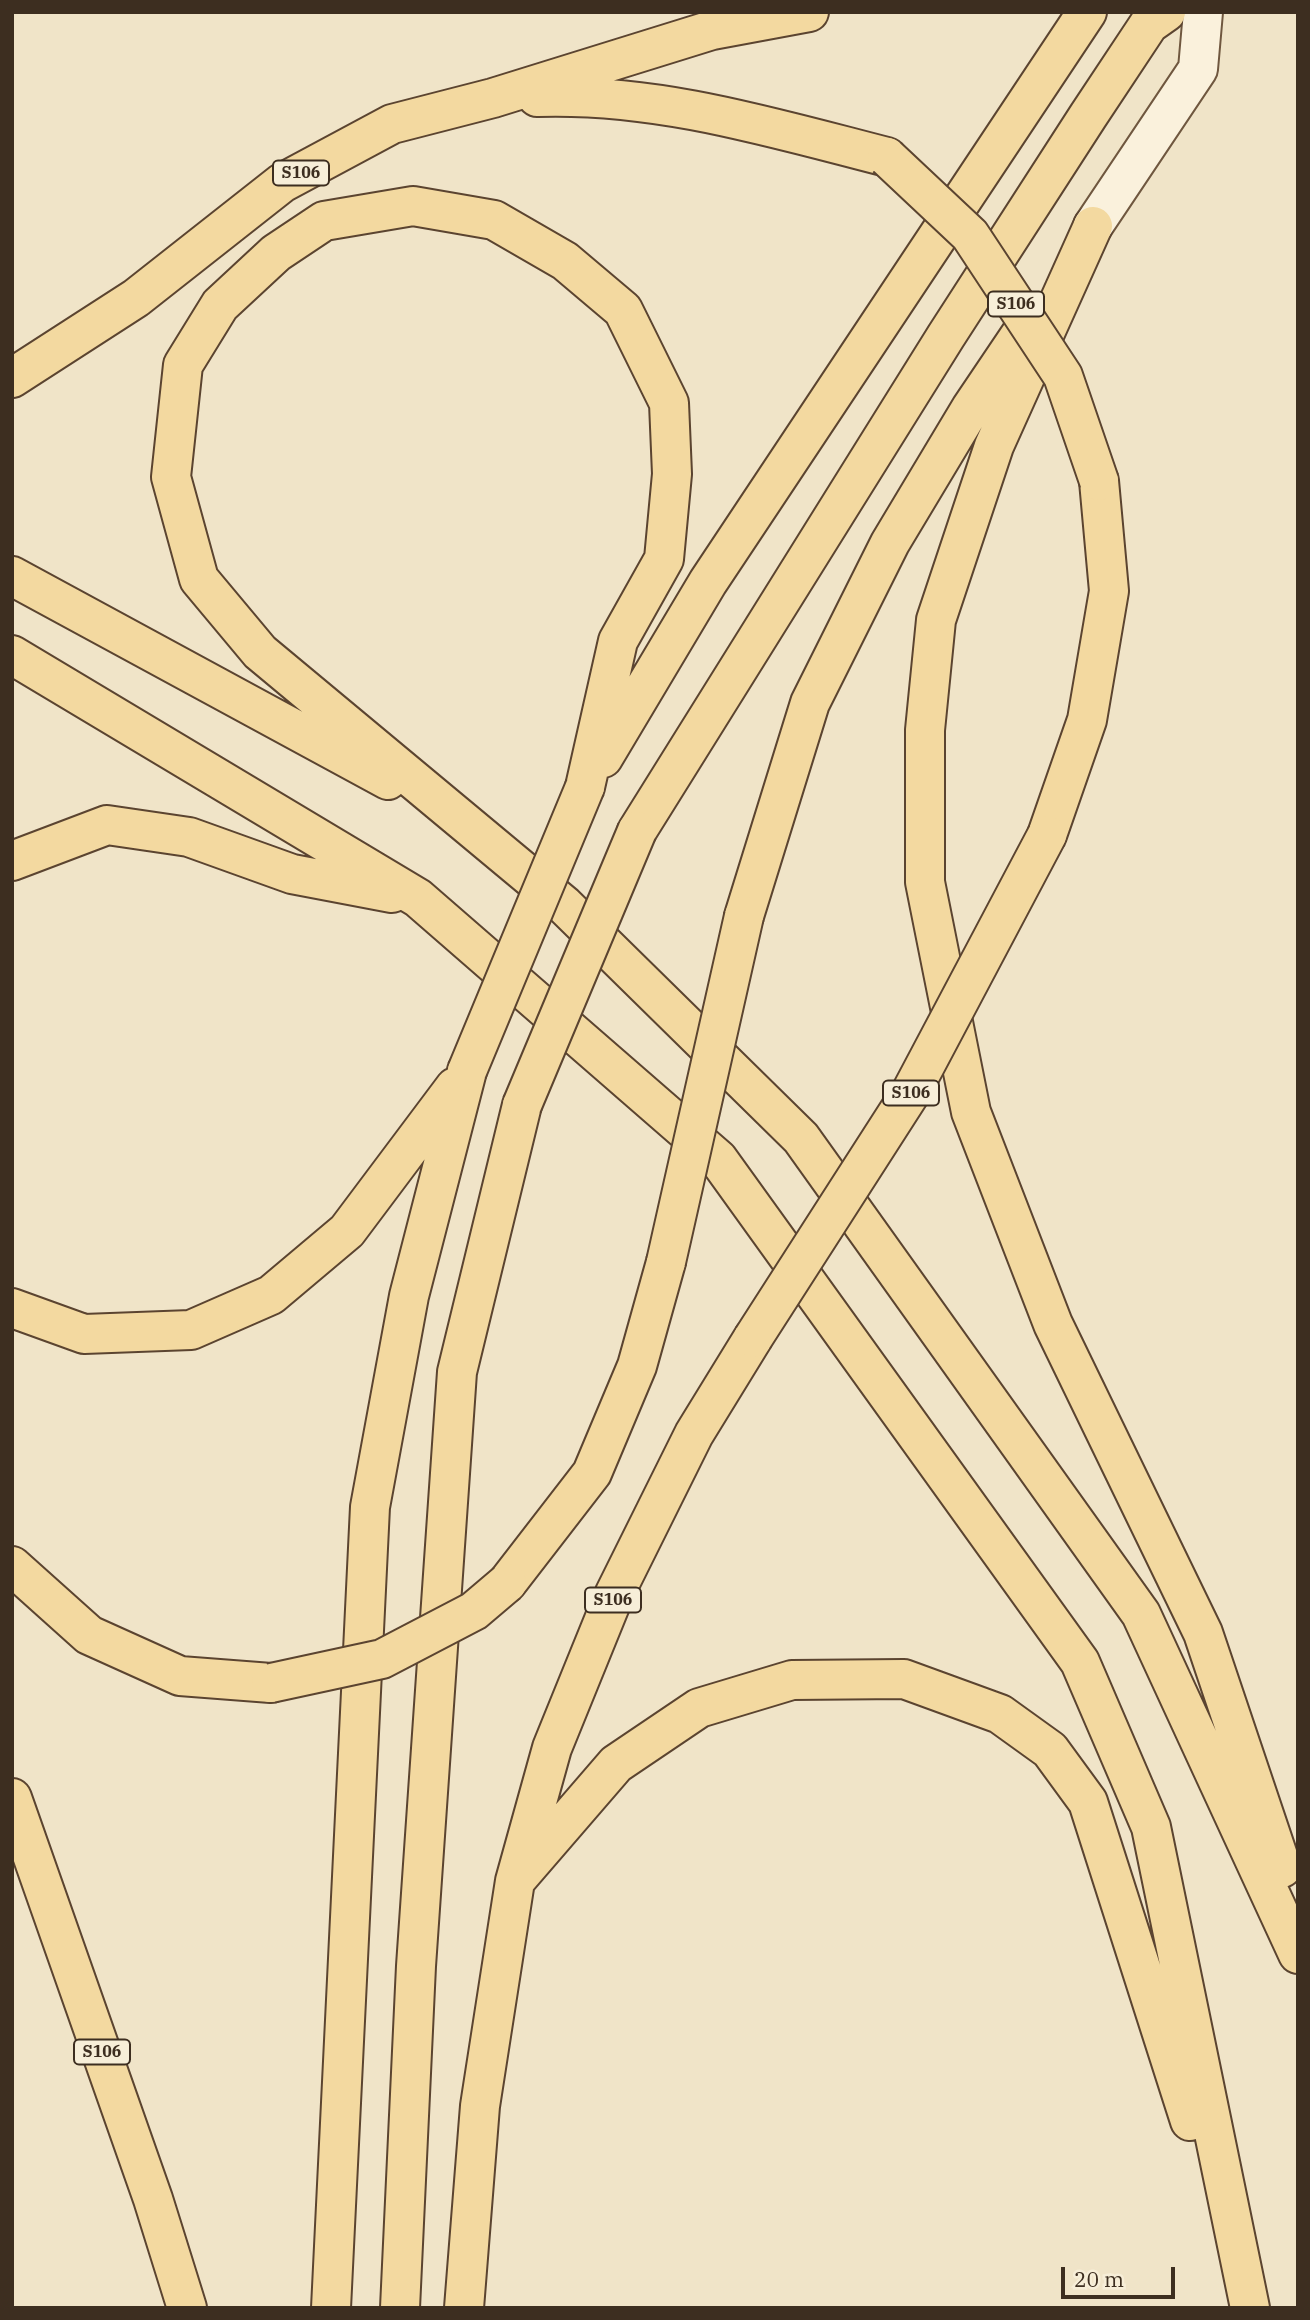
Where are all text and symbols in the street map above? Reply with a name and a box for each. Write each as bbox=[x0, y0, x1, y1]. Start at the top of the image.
road number: S106 bbox=[273, 160, 329, 186]
road number: S106 bbox=[988, 292, 1044, 316]
road number: S106 bbox=[883, 1080, 939, 1106]
road number: S106 bbox=[585, 1588, 641, 1612]
road number: S106 bbox=[74, 2040, 130, 2064]
scale bar bbox=[1065, 2254, 1179, 2298]
text: 20 m bbox=[1074, 2265, 1124, 2293]

